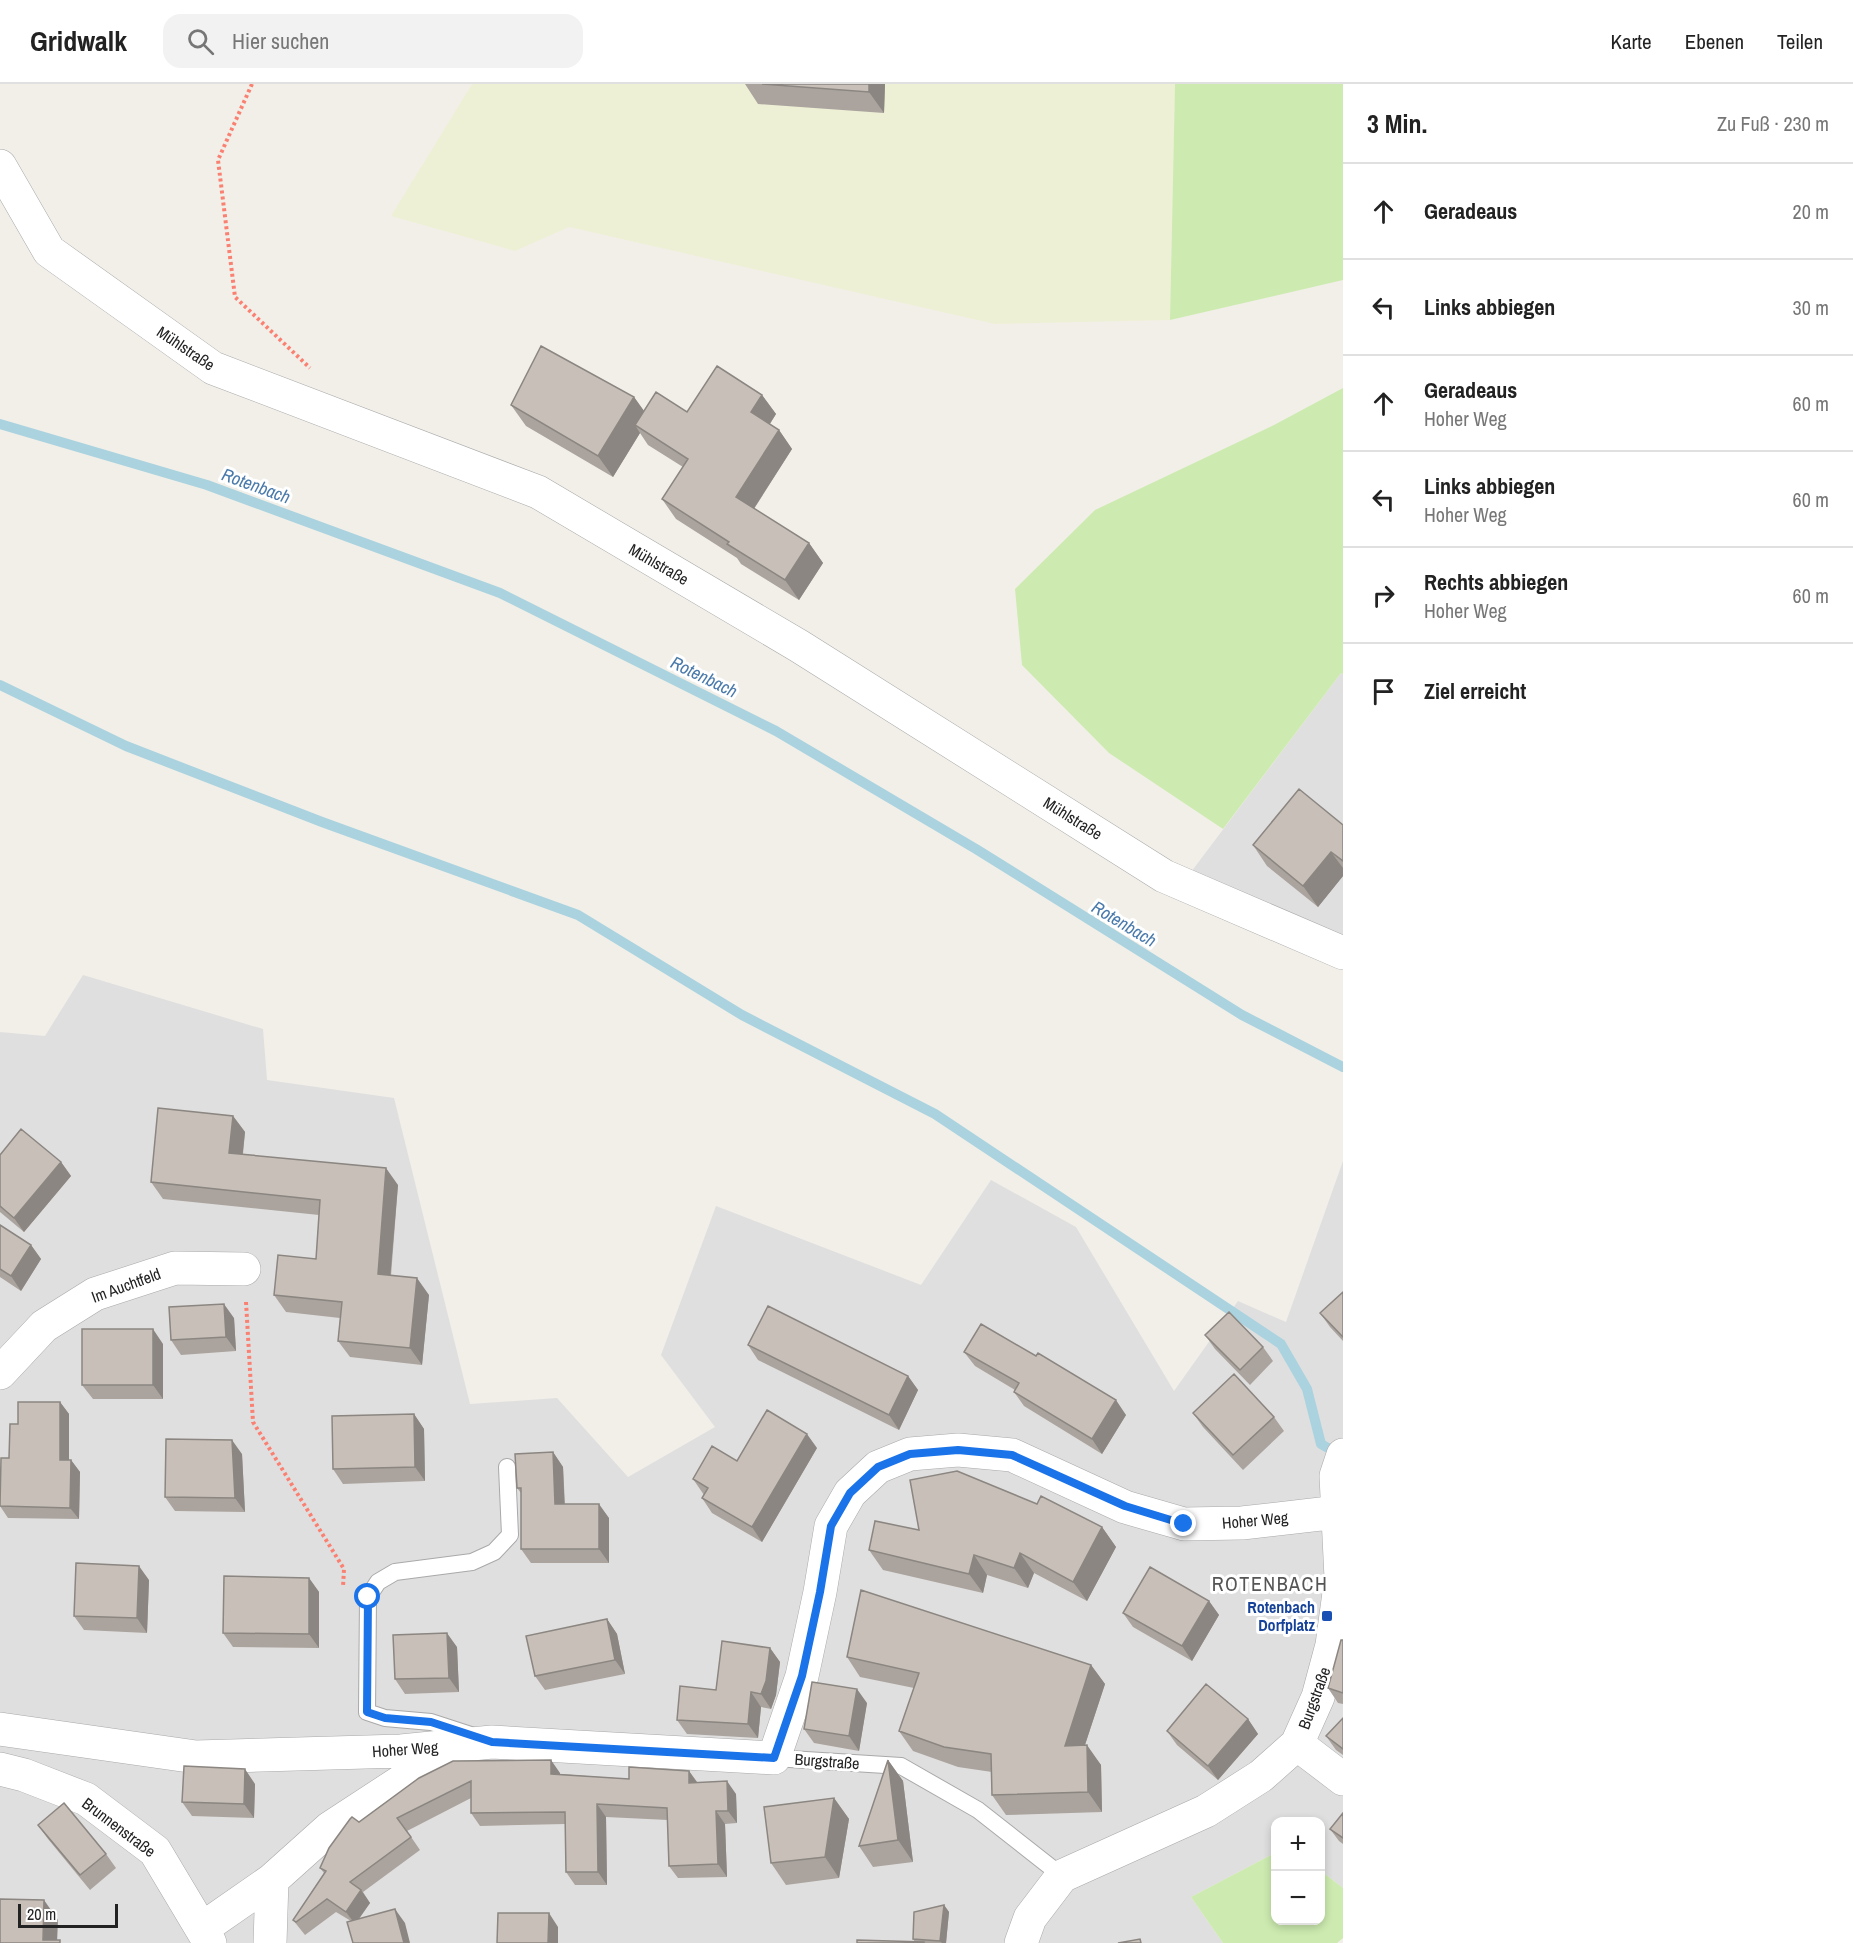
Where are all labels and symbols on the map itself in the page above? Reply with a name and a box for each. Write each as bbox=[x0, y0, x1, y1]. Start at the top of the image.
street label: Mühlstraße bbox=[153, 321, 219, 375]
water label: Rotenbach bbox=[218, 462, 294, 509]
street label: Mühlstraße bbox=[625, 538, 693, 590]
water label: Rotenbach bbox=[667, 650, 742, 703]
street label: Mühlstraße bbox=[1039, 791, 1107, 845]
water label: Rotenbach bbox=[1087, 894, 1161, 953]
street label: Im Auchtfeld bbox=[88, 1262, 164, 1308]
street label: Hoher Weg bbox=[1221, 1506, 1290, 1534]
route end bbox=[1170, 1510, 1196, 1536]
district label: ROTENBACH bbox=[1212, 1570, 1328, 1597]
route start bbox=[354, 1583, 380, 1609]
place label: Rotenbach Dorfplatz bbox=[1247, 1596, 1315, 1636]
marker: Rotenbach Dorfplatz bbox=[1320, 1609, 1334, 1623]
street label: Burgstraße bbox=[1293, 1664, 1335, 1732]
street label: Hoher Weg bbox=[371, 1736, 439, 1762]
street label: Burgstraße bbox=[794, 1748, 860, 1774]
street label: Brunnenstraße bbox=[78, 1792, 160, 1862]
scale bar bbox=[18, 1901, 118, 1928]

